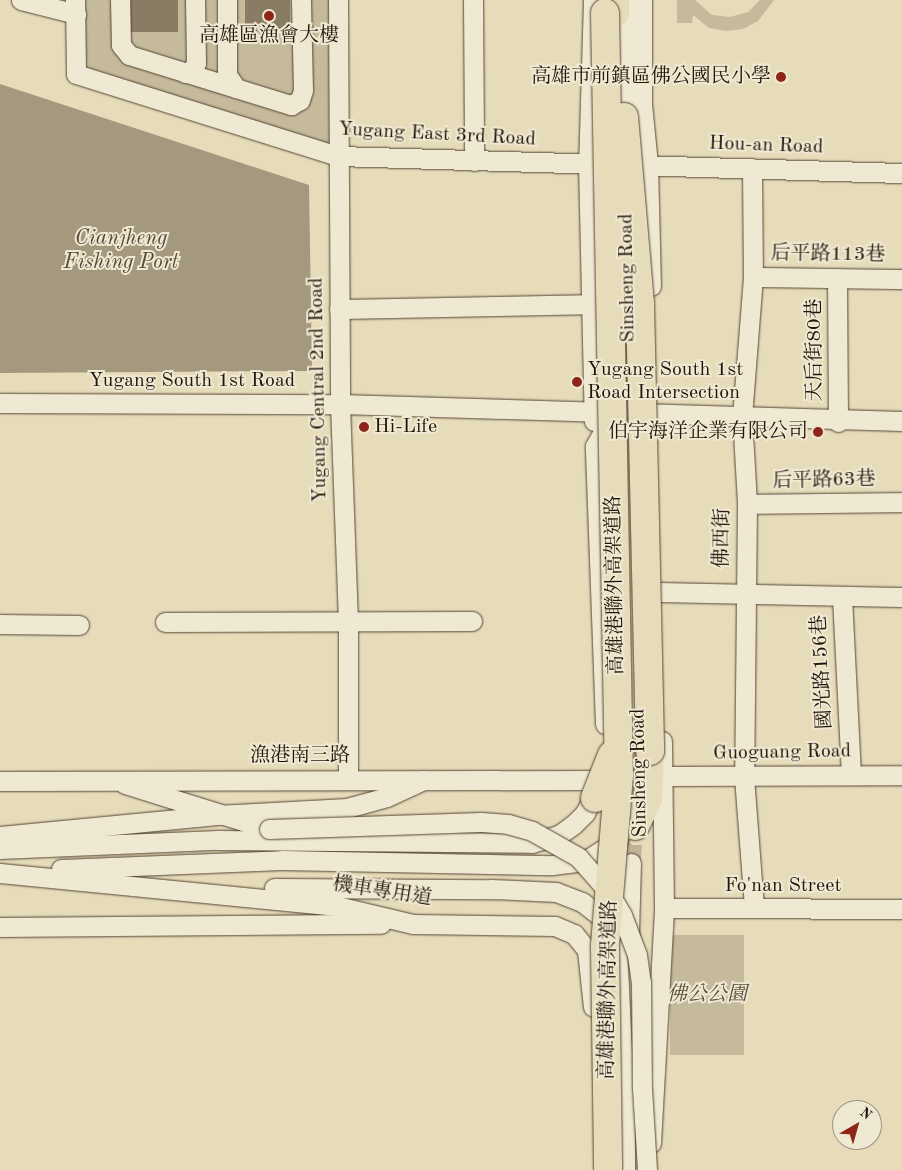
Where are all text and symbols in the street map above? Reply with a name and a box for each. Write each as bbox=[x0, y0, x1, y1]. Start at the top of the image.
marker: 高雄區漁會大樓 bbox=[263, 10, 275, 22]
place label: 高雄區漁會大樓 bbox=[199, 24, 339, 48]
place label: 高雄市前鎮區佛公國民小學 bbox=[531, 65, 771, 89]
marker: 高雄市前鎮區佛公國民小學 bbox=[775, 71, 787, 83]
street label: Yugang East 3rd Road bbox=[338, 118, 536, 152]
street label: Hou-an Road bbox=[708, 132, 824, 160]
street label: Sinsheng Road bbox=[615, 213, 641, 343]
water label: Cianjheng Fishing Port bbox=[63, 226, 179, 276]
street label: 后平路113巷 bbox=[770, 242, 886, 268]
street label: Yugang Central 2nd Road bbox=[305, 277, 333, 503]
street label: 天后街80巷 bbox=[803, 298, 827, 402]
place label: Yugang South 1st Road Intersection bbox=[587, 359, 743, 406]
street label: Yugang South 1st Road bbox=[89, 369, 295, 393]
marker: Yugang South 1st Road Intersection bbox=[571, 376, 583, 388]
place label: Hi-Life bbox=[374, 415, 437, 439]
place label: 伯宇海洋企業有限公司 bbox=[608, 420, 808, 444]
marker: Hi-Life bbox=[358, 421, 370, 433]
marker: 伯宇海洋企業有限公司 bbox=[812, 426, 824, 438]
street label: 后平路63巷 bbox=[772, 468, 876, 494]
street label: 高雄港聯外高架道路 bbox=[602, 495, 630, 675]
street label: 佛西街 bbox=[710, 508, 736, 568]
street label: 國光路156巷 bbox=[808, 614, 838, 730]
street label: Sinsheng Road bbox=[627, 708, 653, 838]
street label: Guoguang Road bbox=[713, 740, 851, 766]
street label: 漁港南三路 bbox=[250, 744, 350, 768]
street label: 機車專用道 bbox=[331, 872, 433, 912]
street label: Fo'nan Street bbox=[725, 874, 841, 898]
street label: 高雄港聯外高架道路 bbox=[595, 900, 623, 1080]
park label: 佛公公園 bbox=[667, 983, 747, 1007]
north arrow bbox=[832, 1100, 882, 1150]
text: N bbox=[857, 1105, 874, 1123]

